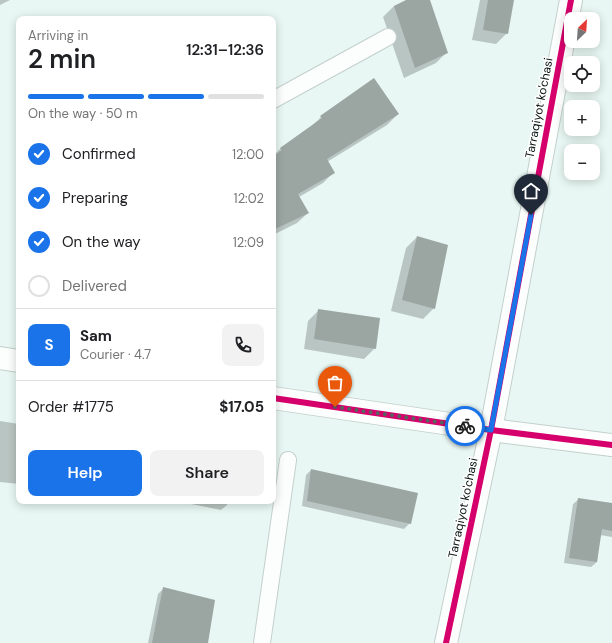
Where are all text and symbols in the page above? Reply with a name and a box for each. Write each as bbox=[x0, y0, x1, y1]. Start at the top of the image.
north arrow bbox=[564, 12, 600, 48]
map controls bbox=[564, 12, 600, 180]
text: Arriving in bbox=[28, 27, 88, 44]
text: 12:31–12:36 bbox=[186, 40, 264, 60]
text: 2 min bbox=[28, 42, 96, 76]
street label: Tarraqiyot ko'chasi bbox=[521, 56, 557, 160]
button: locate bbox=[564, 56, 600, 92]
button: + bbox=[564, 100, 600, 136]
text: On the way · 50 m bbox=[28, 105, 138, 122]
icon: check bbox=[28, 143, 50, 165]
text: Confirmed bbox=[62, 144, 136, 164]
button: − bbox=[564, 144, 600, 180]
text: 12:00 bbox=[232, 146, 264, 163]
pin bbox=[514, 174, 548, 215]
icon: home bbox=[520, 180, 542, 202]
icon: check bbox=[28, 187, 50, 209]
text: Preparing bbox=[62, 188, 128, 208]
text: 12:02 bbox=[234, 190, 264, 207]
icon: check bbox=[28, 231, 50, 253]
text: On the way bbox=[62, 232, 141, 252]
text: 12:09 bbox=[233, 234, 264, 251]
text: Delivered bbox=[62, 276, 127, 296]
button: phone bbox=[222, 324, 264, 366]
text: Sam bbox=[80, 326, 112, 346]
text: S bbox=[44, 335, 54, 355]
text: Courier · 4.7 bbox=[80, 346, 151, 363]
pin bbox=[318, 366, 352, 407]
icon: bag bbox=[324, 372, 346, 394]
text: Order #1775 bbox=[28, 397, 114, 417]
text: $17.05 bbox=[219, 397, 264, 417]
courier bbox=[445, 406, 485, 446]
icon: bike bbox=[454, 415, 476, 437]
button: Help bbox=[28, 450, 142, 496]
button: Share bbox=[150, 450, 264, 496]
street label: Tarraqiyot ko'chasi bbox=[445, 456, 481, 559]

